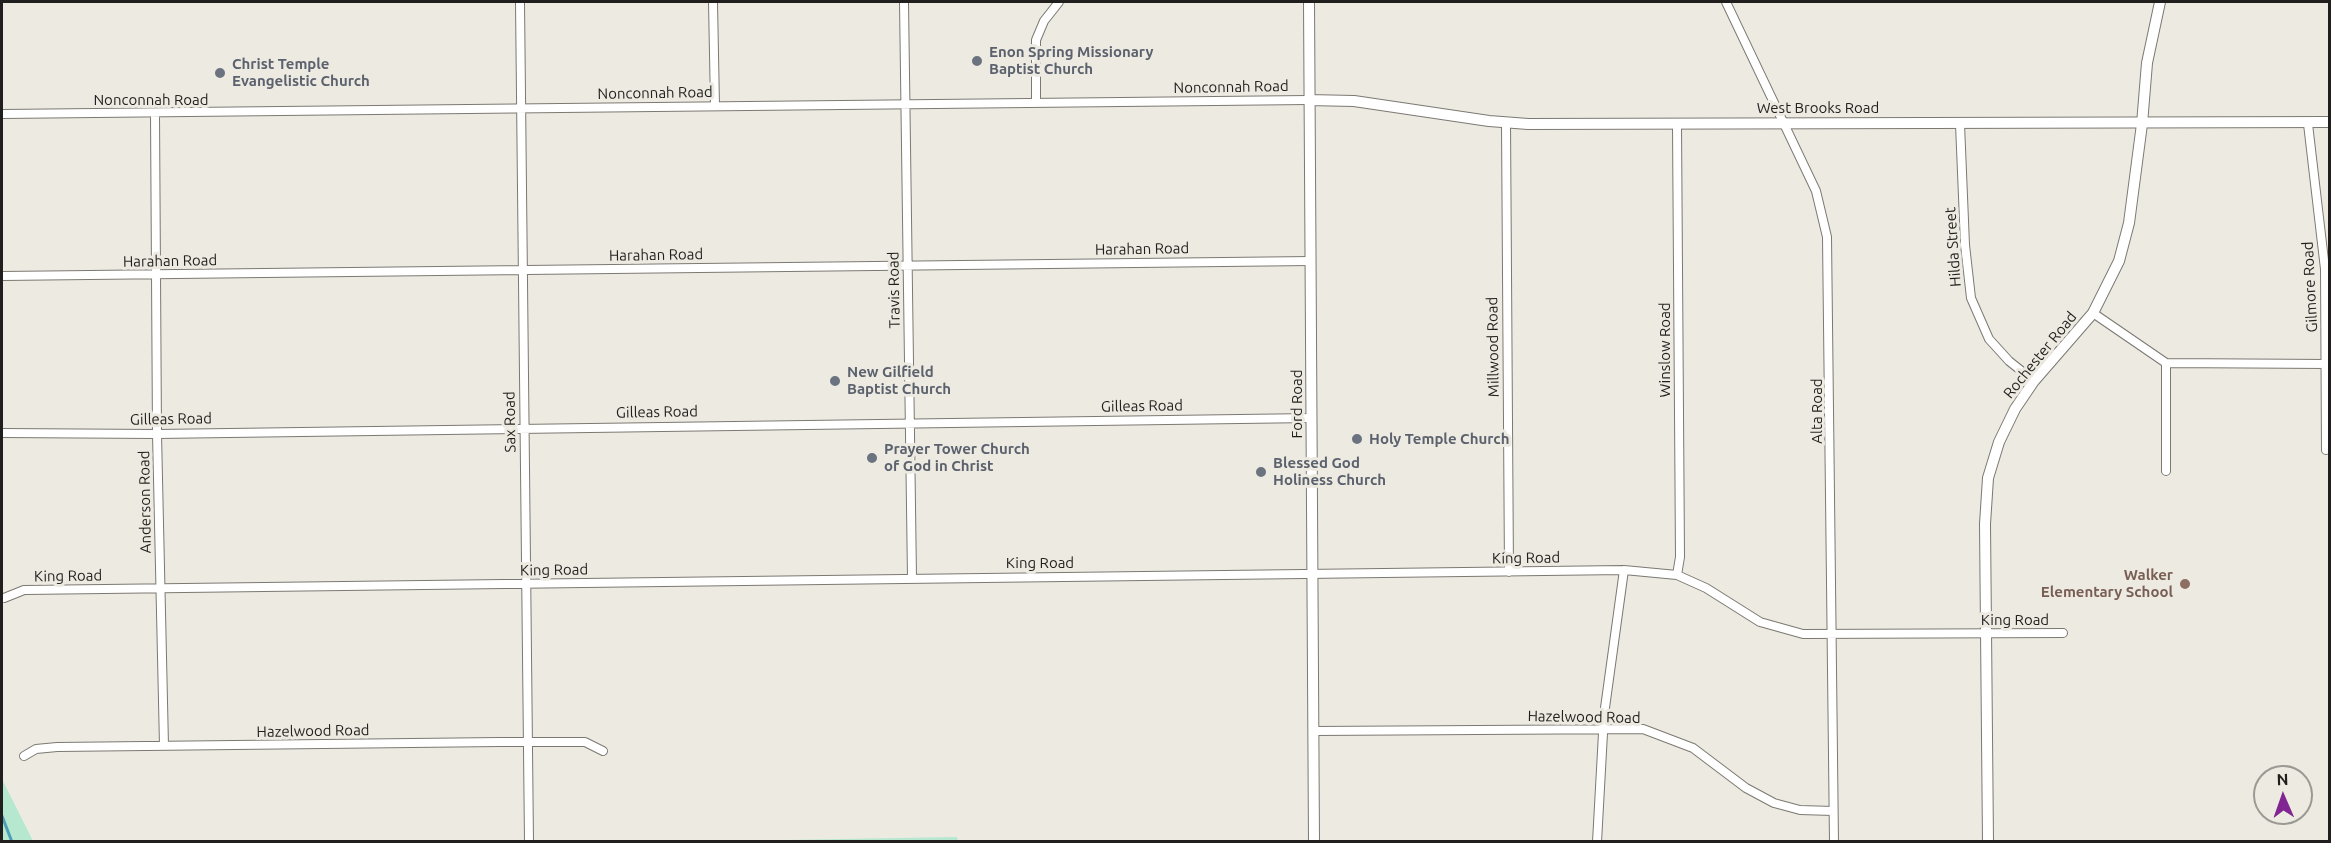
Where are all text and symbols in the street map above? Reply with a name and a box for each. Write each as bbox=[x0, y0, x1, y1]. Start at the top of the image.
place label: Enon Spring Missionary Baptist Church bbox=[989, 43, 1153, 78]
marker: Enon Spring Missionary Baptist Church bbox=[970, 54, 984, 68]
place label: Christ Temple Evangelistic Church bbox=[232, 55, 370, 90]
marker: Christ Temple Evangelistic Church bbox=[213, 66, 227, 80]
street label: Nonconnah Road bbox=[1173, 77, 1289, 97]
street label: Nonconnah Road bbox=[597, 83, 713, 103]
street label: Nonconnah Road bbox=[93, 91, 209, 109]
street label: West Brooks Road bbox=[1757, 99, 1879, 117]
street label: Hilda Street bbox=[1941, 207, 1965, 287]
street label: Harahan Road bbox=[1095, 239, 1189, 259]
street label: Gilmore Road bbox=[2299, 241, 2321, 333]
street label: Harahan Road bbox=[609, 245, 703, 265]
street label: Harahan Road bbox=[123, 251, 217, 271]
street label: Travis Road bbox=[884, 252, 904, 328]
street label: Millwood Road bbox=[1483, 297, 1503, 397]
street label: Winslow Road bbox=[1656, 302, 1674, 398]
street label: Rochester Road bbox=[2000, 308, 2080, 402]
place label: New Gilfield Baptist Church bbox=[847, 363, 951, 398]
street label: Ford Road bbox=[1288, 369, 1306, 439]
marker: New Gilfield Baptist Church bbox=[828, 374, 842, 388]
street label: Alta Road bbox=[1808, 378, 1826, 444]
street label: Sax Road bbox=[500, 391, 520, 453]
street label: Gilleas Road bbox=[1101, 396, 1183, 416]
street label: Gilleas Road bbox=[616, 402, 698, 422]
street label: Gilleas Road bbox=[130, 409, 212, 429]
place label: Holy Temple Church bbox=[1369, 430, 1509, 448]
marker: Holy Temple Church bbox=[1350, 432, 1364, 446]
place label: Prayer Tower Church of God in Christ bbox=[884, 440, 1030, 475]
street label: Anderson Road bbox=[135, 450, 155, 554]
marker: Prayer Tower Church of God in Christ bbox=[865, 451, 879, 465]
place label: Blessed God Holiness Church bbox=[1273, 454, 1386, 489]
marker: Blessed God Holiness Church bbox=[1254, 465, 1268, 479]
street label: King Road bbox=[1492, 548, 1560, 568]
street label: King Road bbox=[1006, 554, 1074, 572]
street label: King Road bbox=[520, 560, 588, 580]
street label: King Road bbox=[34, 566, 102, 586]
place label: Walker Elementary School bbox=[2041, 566, 2173, 601]
marker: Walker Elementary School bbox=[2178, 577, 2192, 591]
street label: King Road bbox=[1981, 611, 2049, 629]
street label: Hazelwood Road bbox=[1527, 707, 1641, 727]
street label: Hazelwood Road bbox=[256, 721, 370, 741]
north arrow bbox=[2253, 765, 2313, 825]
text: N bbox=[2276, 770, 2289, 788]

